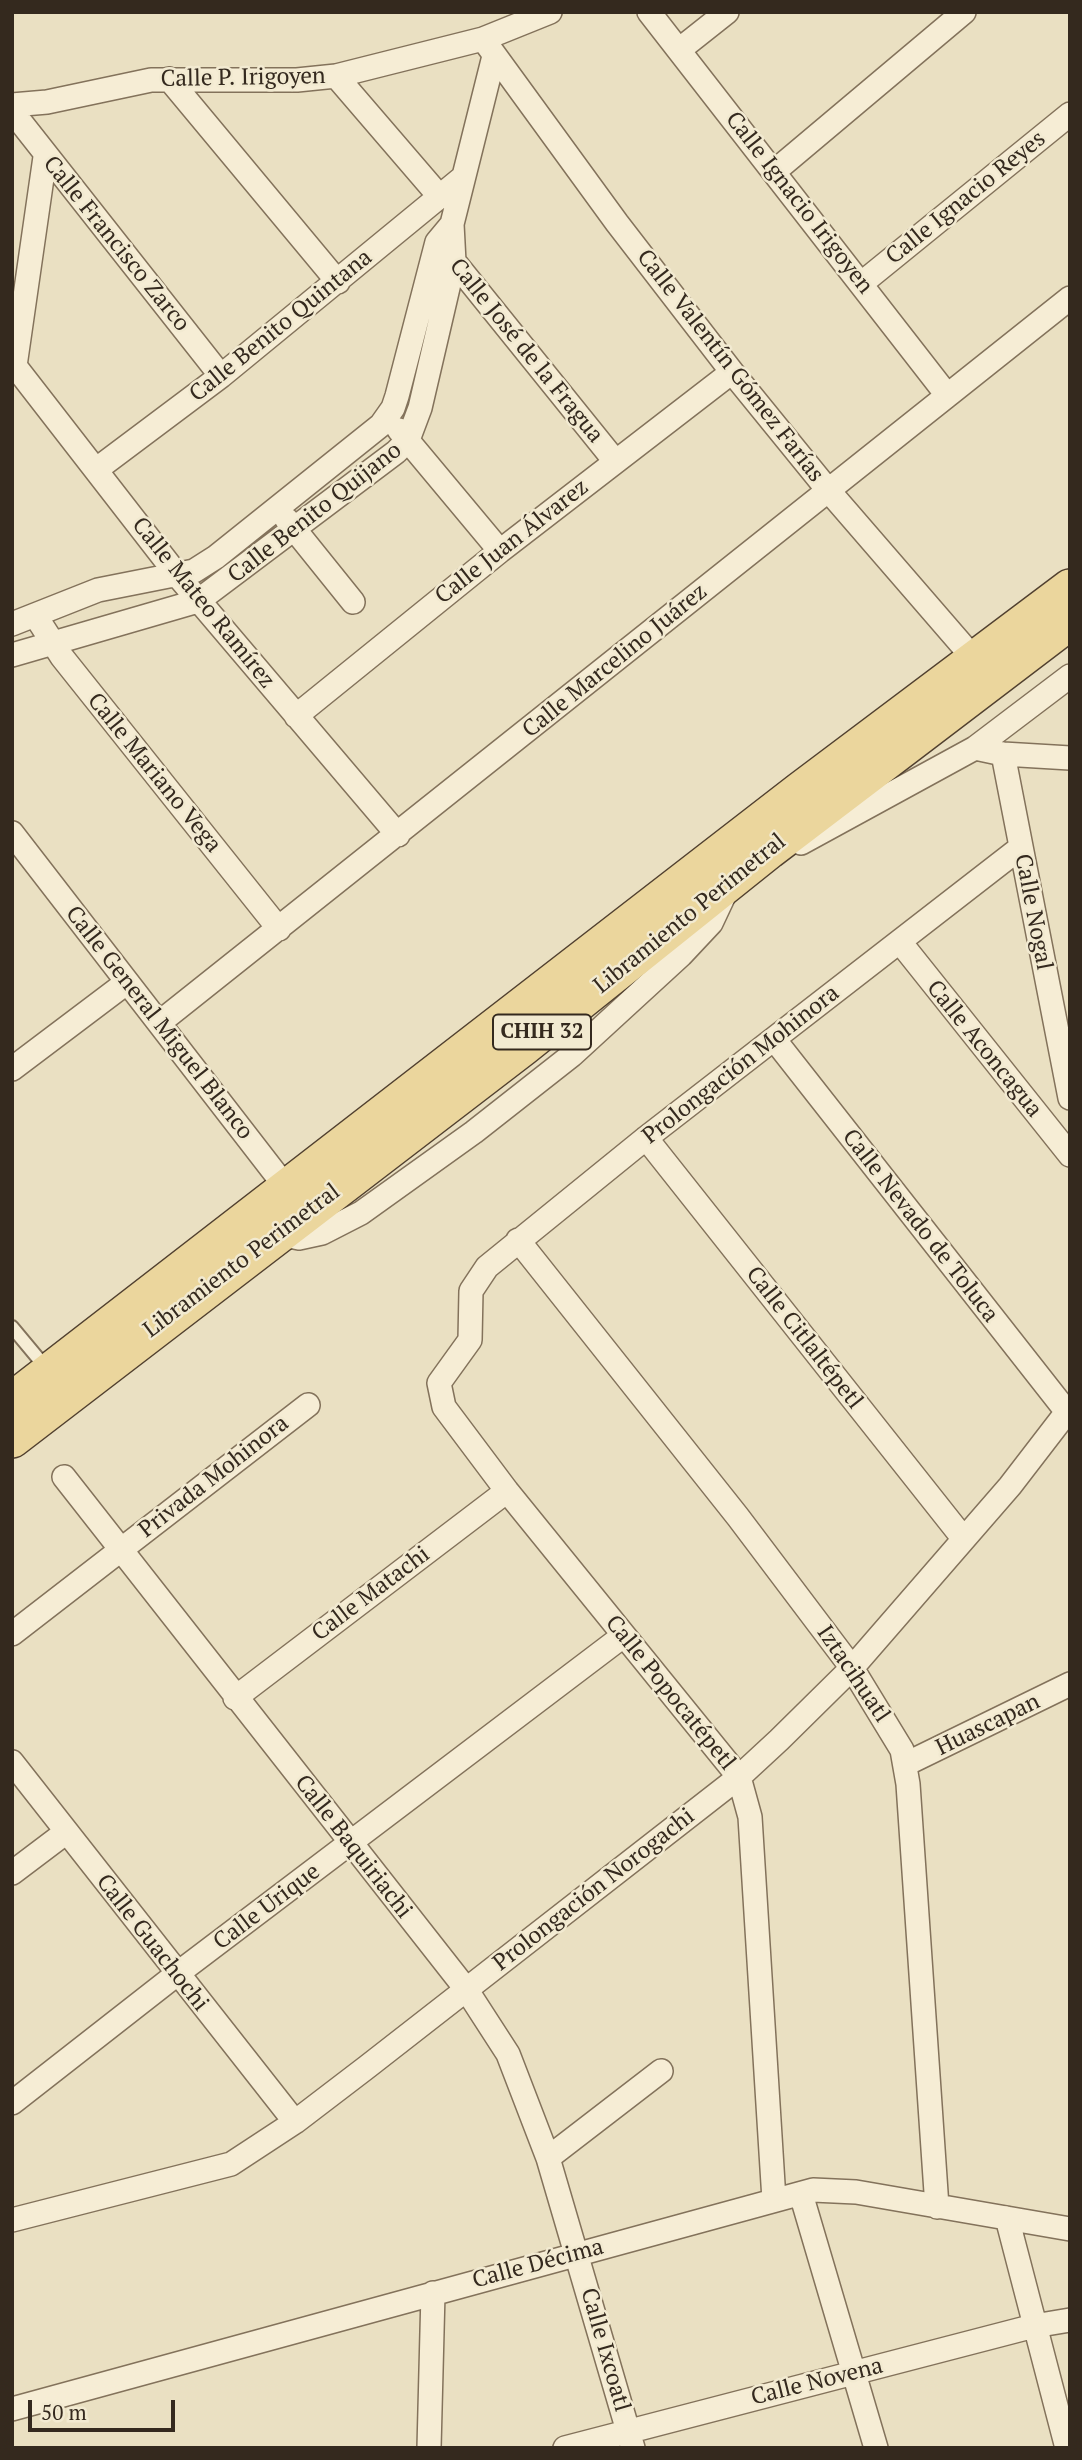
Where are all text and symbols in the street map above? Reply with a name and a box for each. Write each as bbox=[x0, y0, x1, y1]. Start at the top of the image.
street label: Calle P. Irigoyen bbox=[160, 63, 326, 93]
street label: Calle Ignacio Irigoyen bbox=[719, 106, 879, 300]
street label: Calle Ignacio Reyes bbox=[881, 125, 1051, 271]
street label: Calle Francisco Zarco bbox=[37, 151, 195, 337]
street label: Calle Benito Quintana bbox=[184, 244, 378, 408]
street label: Calle Valentín Gómez Farías bbox=[631, 244, 829, 488]
street label: Calle José de la Fragua bbox=[443, 253, 609, 449]
street label: Calle Benito Quijano bbox=[223, 437, 407, 589]
street label: Calle Juan Álvarez bbox=[430, 474, 594, 610]
street label: Calle Mateo Ramírez bbox=[126, 512, 280, 694]
street label: Calle Marcelino Juárez bbox=[517, 578, 713, 744]
street label: Calle Mariano Vega bbox=[81, 688, 227, 858]
street label: Libramiento Perimetral bbox=[588, 828, 792, 1000]
street label: Calle Nogal bbox=[1008, 852, 1058, 972]
street label: Calle General Miguel Blanco bbox=[59, 901, 259, 1145]
street label: Calle Aconcagua bbox=[920, 975, 1048, 1123]
street label: Prolongación Mohinora bbox=[637, 980, 845, 1150]
road number: CHIH 32 bbox=[493, 1014, 591, 1050]
street label: Calle Nevado de Toluca bbox=[836, 1124, 1004, 1328]
street label: Libramiento Perimetral bbox=[138, 1178, 346, 1344]
street label: Calle Citlaltépetl bbox=[740, 1261, 868, 1415]
street label: Privada Mohinora bbox=[134, 1410, 294, 1544]
street label: Calle Matachi bbox=[307, 1541, 435, 1647]
street label: Calle Popocatépetl bbox=[599, 1610, 741, 1776]
street label: Iztacihuatl bbox=[811, 1620, 895, 1728]
street label: Huascapan bbox=[932, 1688, 1044, 1762]
street label: Calle Baquiriachi bbox=[288, 1770, 418, 1924]
street label: Prolongación Norogachi bbox=[488, 1803, 700, 1977]
street label: Calle Urique bbox=[208, 1858, 326, 1956]
street label: Calle Guachochi bbox=[90, 1869, 214, 2017]
street label: Calle Décima bbox=[470, 2233, 606, 2295]
street label: Calle Ixcoatl bbox=[574, 2285, 636, 2415]
street label: Calle Novena bbox=[748, 2352, 886, 2412]
scale bar bbox=[32, 2386, 178, 2430]
text: 50 m bbox=[41, 2398, 87, 2426]

